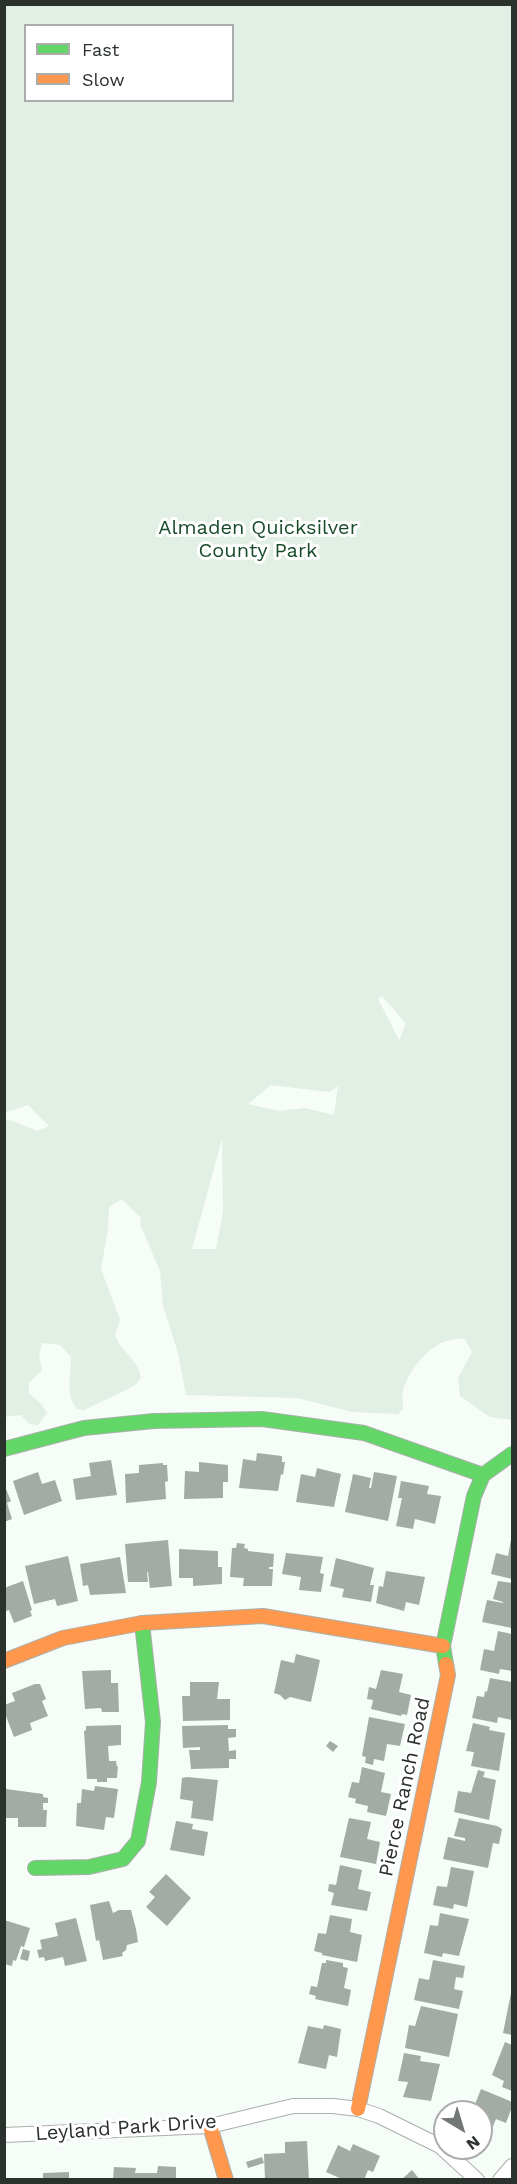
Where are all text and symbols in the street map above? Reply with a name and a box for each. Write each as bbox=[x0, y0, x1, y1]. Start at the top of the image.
legend bbox=[24, 24, 234, 102]
text: Fast bbox=[82, 39, 119, 60]
text: Slow bbox=[82, 69, 125, 90]
park label: Almaden Quicksilver County Park bbox=[158, 516, 358, 563]
street label: Pierce Ranch Road bbox=[374, 1695, 436, 1879]
north arrow bbox=[433, 2100, 493, 2160]
street label: Leyland Park Drive bbox=[34, 2110, 218, 2146]
text: N bbox=[463, 2132, 484, 2154]

